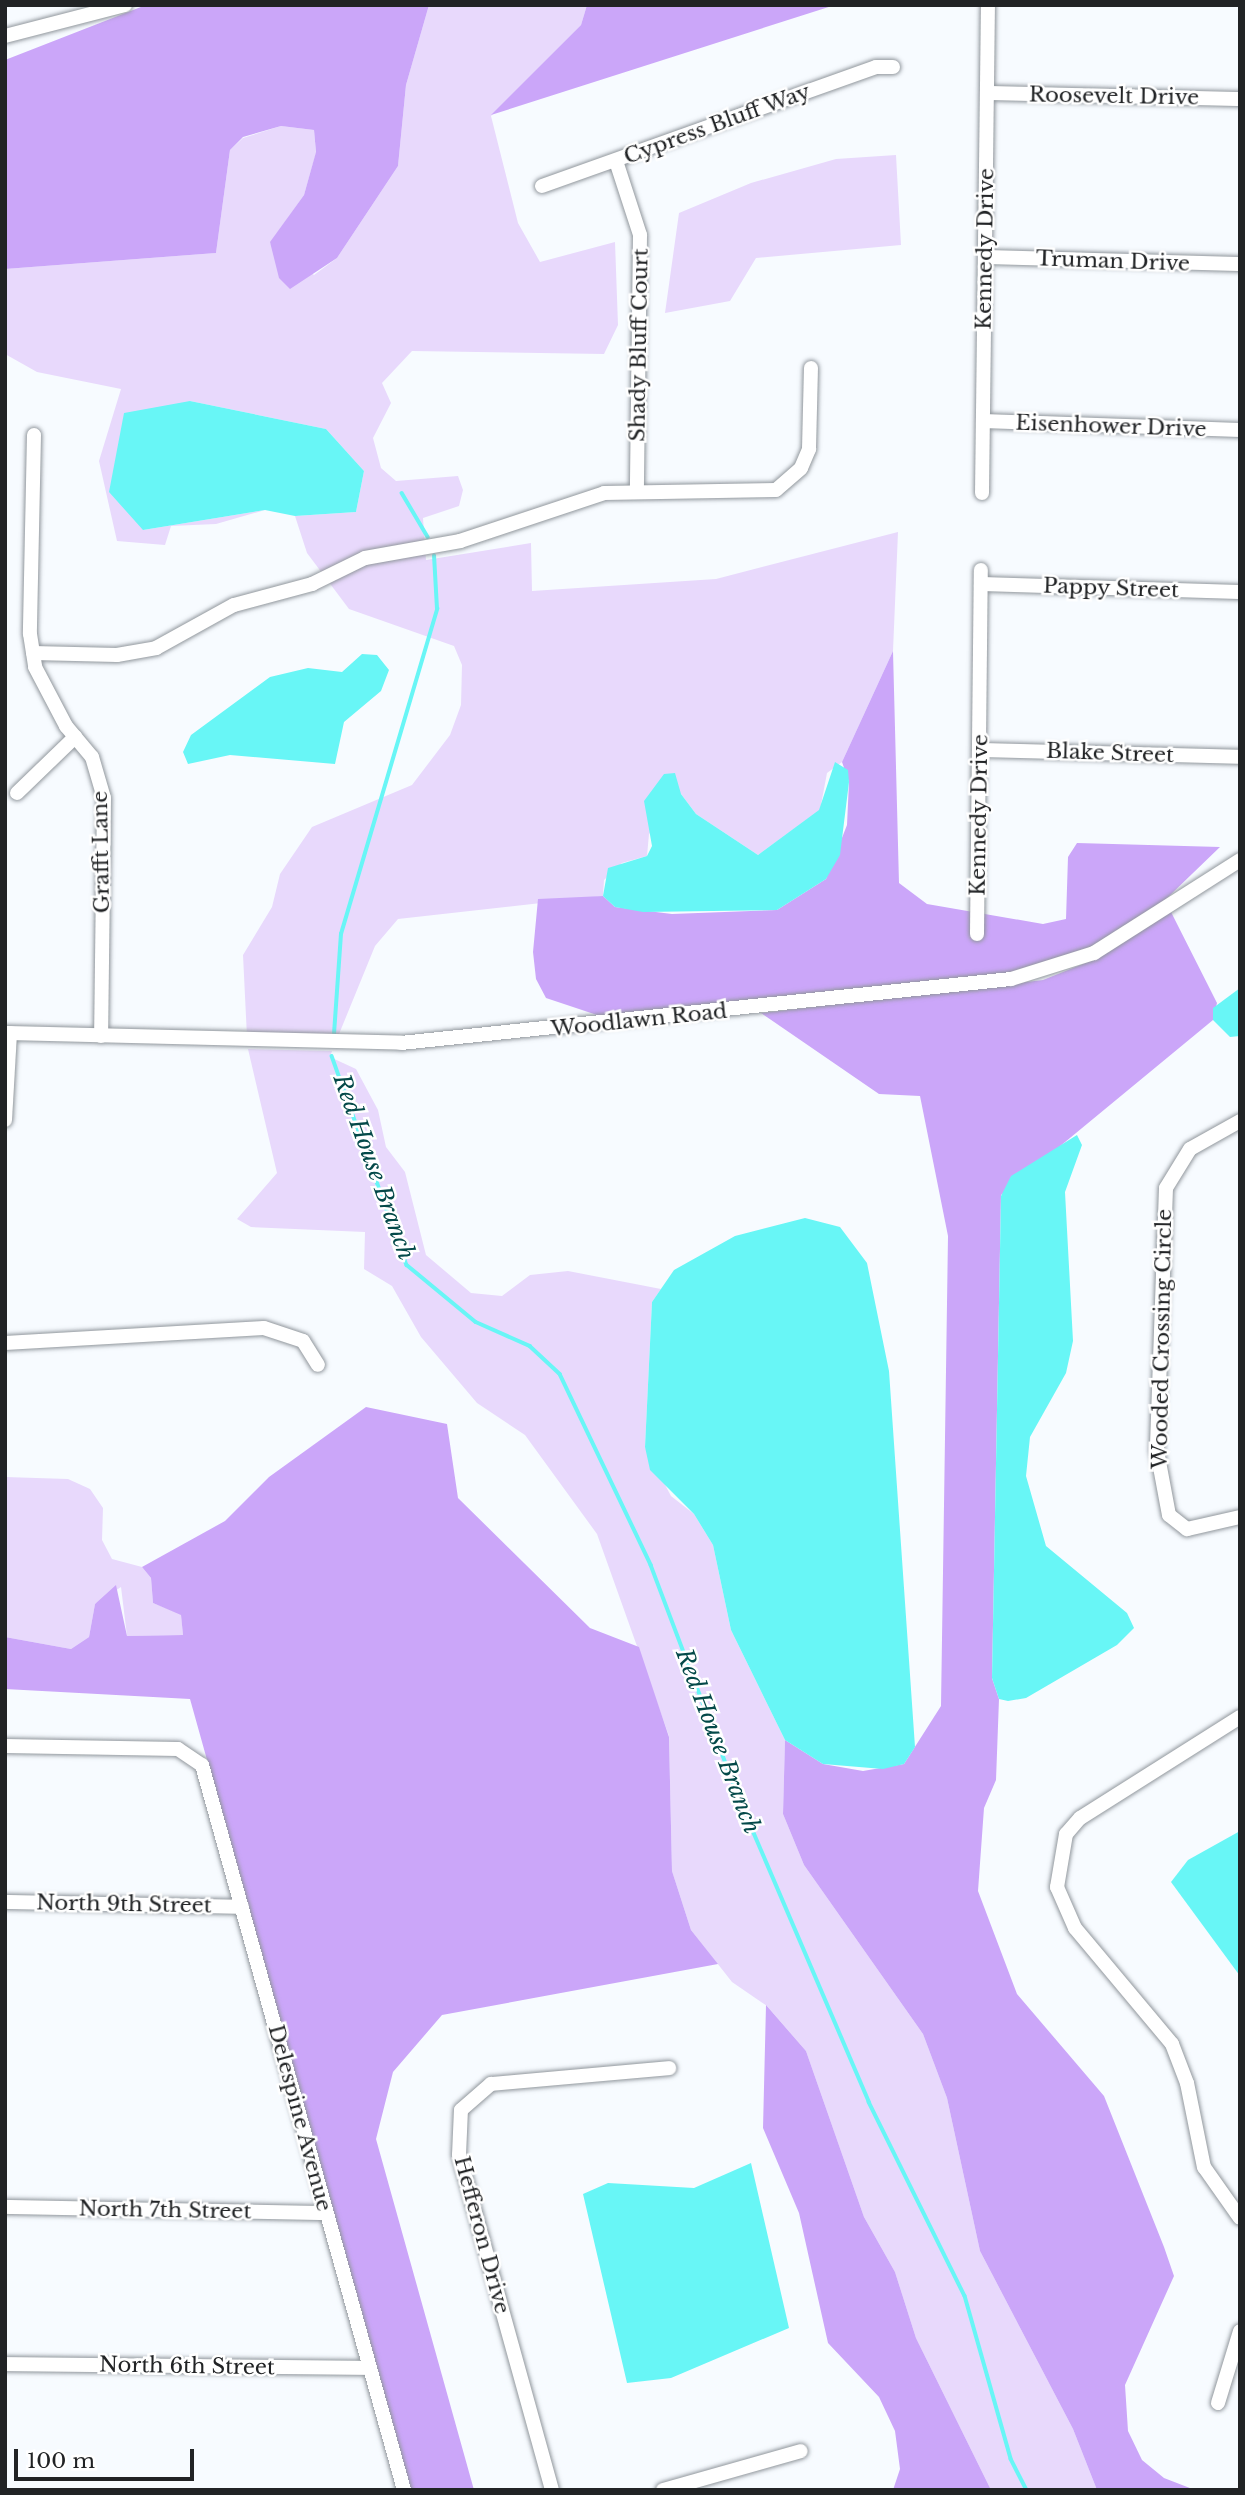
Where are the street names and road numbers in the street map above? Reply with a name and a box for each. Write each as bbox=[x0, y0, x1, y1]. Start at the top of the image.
street label: Cypress Bluff Way bbox=[620, 78, 814, 170]
street label: Roosevelt Drive bbox=[1029, 82, 1199, 110]
street label: Kennedy Drive bbox=[971, 168, 999, 330]
street label: Truman Drive bbox=[1036, 246, 1190, 276]
street label: Shady Bluff Court bbox=[625, 248, 653, 442]
street label: Eisenhower Drive bbox=[1015, 410, 1207, 442]
street label: Pappy Street bbox=[1042, 573, 1180, 603]
street label: Kennedy Drive bbox=[965, 734, 993, 896]
street label: Blake Street bbox=[1046, 738, 1174, 768]
street label: Grafft Lane bbox=[87, 790, 115, 914]
street label: Woodlawn Road bbox=[550, 998, 728, 1042]
street label: Wooded Crossing Circle bbox=[1147, 1209, 1177, 1469]
street label: North 9th Street bbox=[36, 1890, 212, 1918]
street label: Delespine Avenue bbox=[263, 2022, 337, 2214]
street label: Hefferon Drive bbox=[449, 2153, 515, 2317]
street label: North 7th Street bbox=[79, 2196, 251, 2224]
street label: North 6th Street bbox=[99, 2352, 275, 2380]

